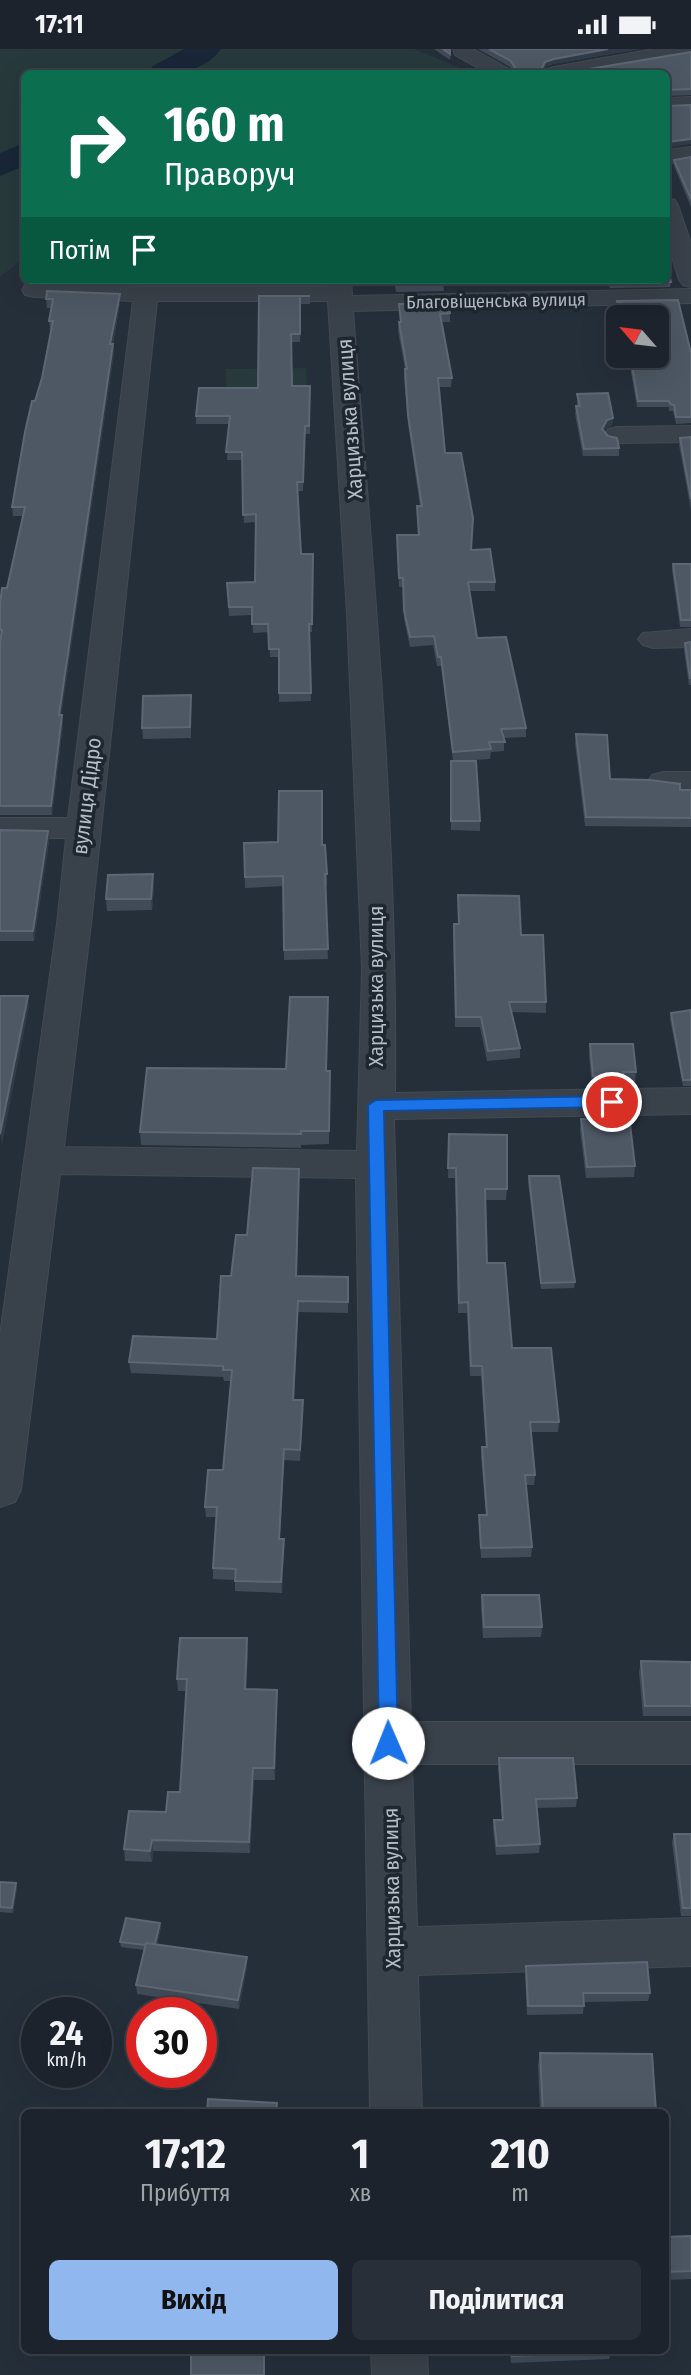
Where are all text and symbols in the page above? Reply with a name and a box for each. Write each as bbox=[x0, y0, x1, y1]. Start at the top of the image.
text: 17:11 bbox=[35, 9, 84, 40]
text: 160 m bbox=[164, 95, 285, 154]
icon: right bbox=[49, 98, 140, 189]
text: Праворуч bbox=[164, 155, 296, 193]
icon: arrive bbox=[125, 231, 163, 269]
text: Потім bbox=[49, 235, 111, 266]
street label: Благовіщенська вулиця bbox=[406, 288, 586, 314]
north arrow bbox=[606, 305, 668, 367]
map controls bbox=[606, 305, 669, 368]
street label: Харцизька вулиця bbox=[331, 338, 369, 500]
street label: вулиця Дідро bbox=[67, 736, 107, 856]
street label: Харцизька вулиця bbox=[363, 906, 389, 1066]
pin bbox=[582, 1072, 642, 1132]
icon: arrive bbox=[593, 1083, 631, 1121]
position arrow bbox=[351, 1706, 425, 1780]
street label: Харцизька вулиця bbox=[378, 1807, 406, 1969]
speed limit sign: 30 bbox=[126, 1997, 217, 2088]
text: 24 bbox=[50, 2012, 83, 2054]
text: km/h bbox=[46, 2049, 87, 2071]
text: 17:12 bbox=[145, 2129, 226, 2179]
text: 1 bbox=[352, 2129, 369, 2179]
text: 210 bbox=[490, 2129, 550, 2179]
text: Прибуття bbox=[140, 2179, 231, 2207]
text: хв bbox=[350, 2179, 371, 2207]
text: m bbox=[511, 2179, 529, 2207]
button: Вихід bbox=[49, 2260, 338, 2340]
button: Поділитися bbox=[352, 2260, 641, 2340]

